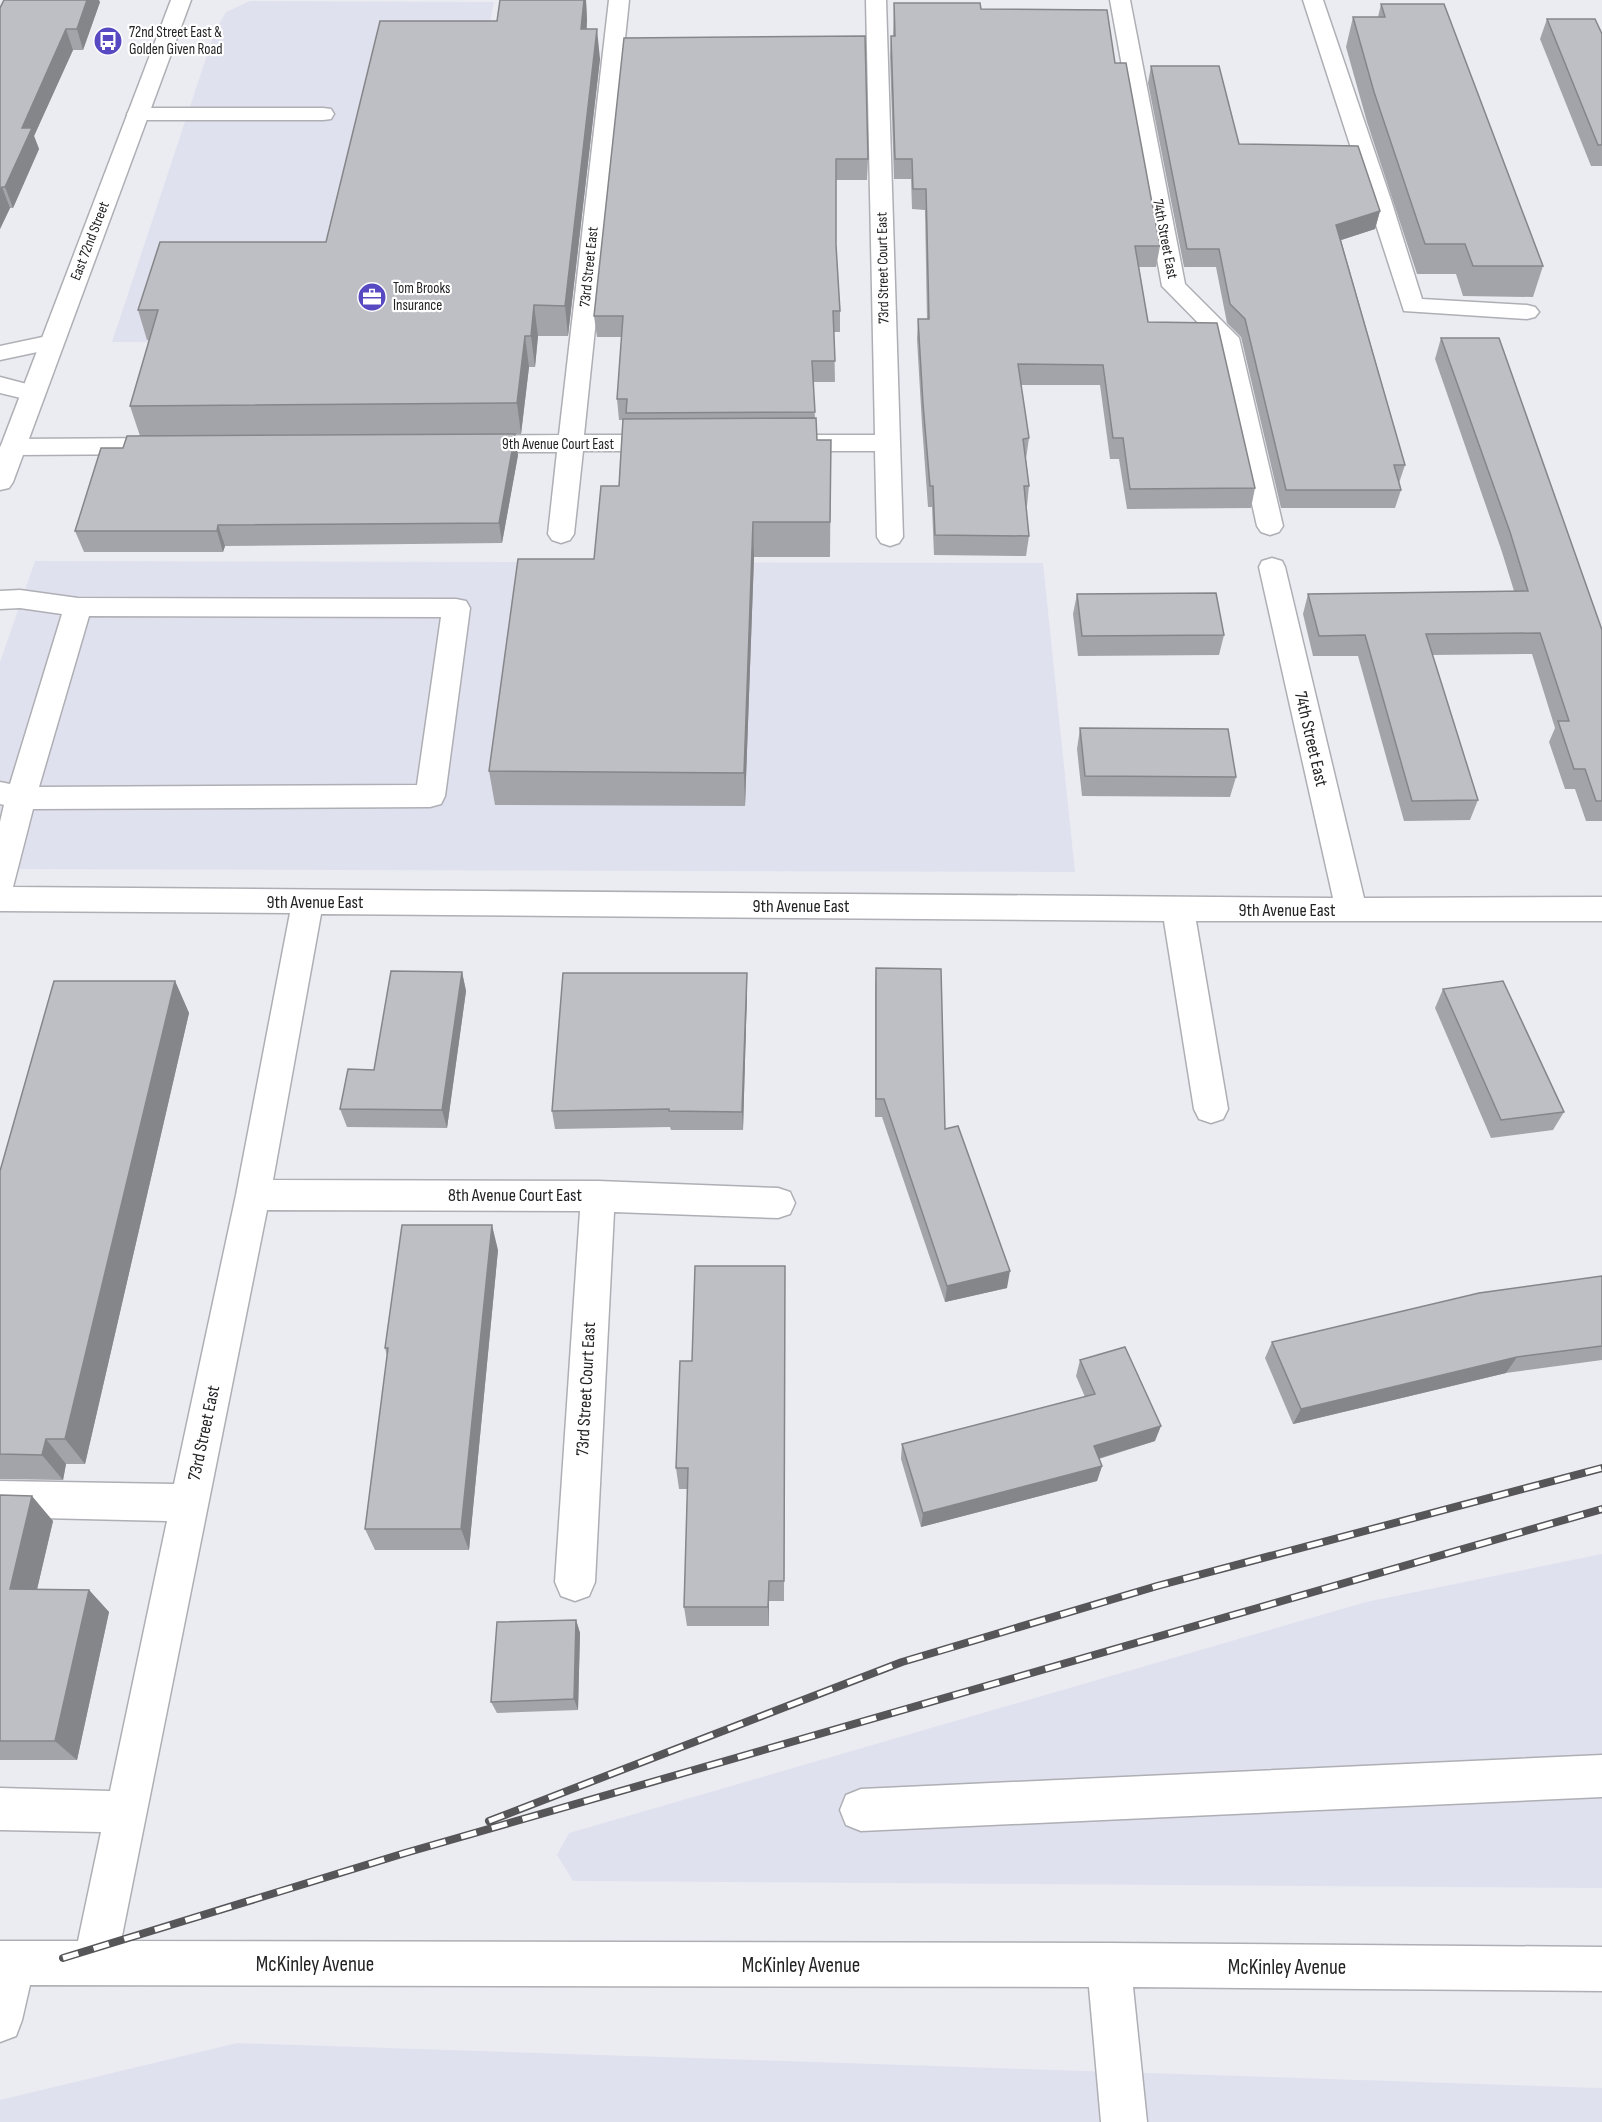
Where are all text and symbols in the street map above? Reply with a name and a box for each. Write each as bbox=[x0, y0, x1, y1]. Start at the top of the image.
place label: 72nd Street East & Golden Given Road bbox=[129, 23, 222, 59]
bus stop icon: 72nd Street East & Golden Given Road bbox=[92, 25, 124, 57]
street label: East 72nd Street bbox=[66, 198, 114, 283]
street label: 74th Street East bbox=[1148, 198, 1182, 281]
street label: 73rd Street Court East bbox=[873, 212, 893, 324]
street label: 73rd Street East bbox=[575, 225, 603, 308]
place label: Tom Brooks Insurance bbox=[393, 279, 450, 315]
office icon: Tom Brooks Insurance bbox=[356, 281, 388, 313]
street label: 9th Avenue Court East bbox=[502, 435, 614, 454]
street label: 74th Street East bbox=[1290, 690, 1332, 789]
street label: 9th Avenue East bbox=[266, 892, 364, 913]
street label: 9th Avenue East bbox=[752, 896, 850, 917]
street label: 9th Avenue East bbox=[1238, 900, 1336, 921]
street label: 8th Avenue Court East bbox=[448, 1185, 583, 1206]
street label: 73rd Street Court East bbox=[572, 1321, 600, 1457]
street label: 73rd Street East bbox=[184, 1383, 224, 1483]
street label: McKinley Avenue bbox=[256, 1952, 374, 1977]
street label: McKinley Avenue bbox=[742, 1953, 860, 1978]
street label: McKinley Avenue bbox=[1228, 1955, 1346, 1980]

